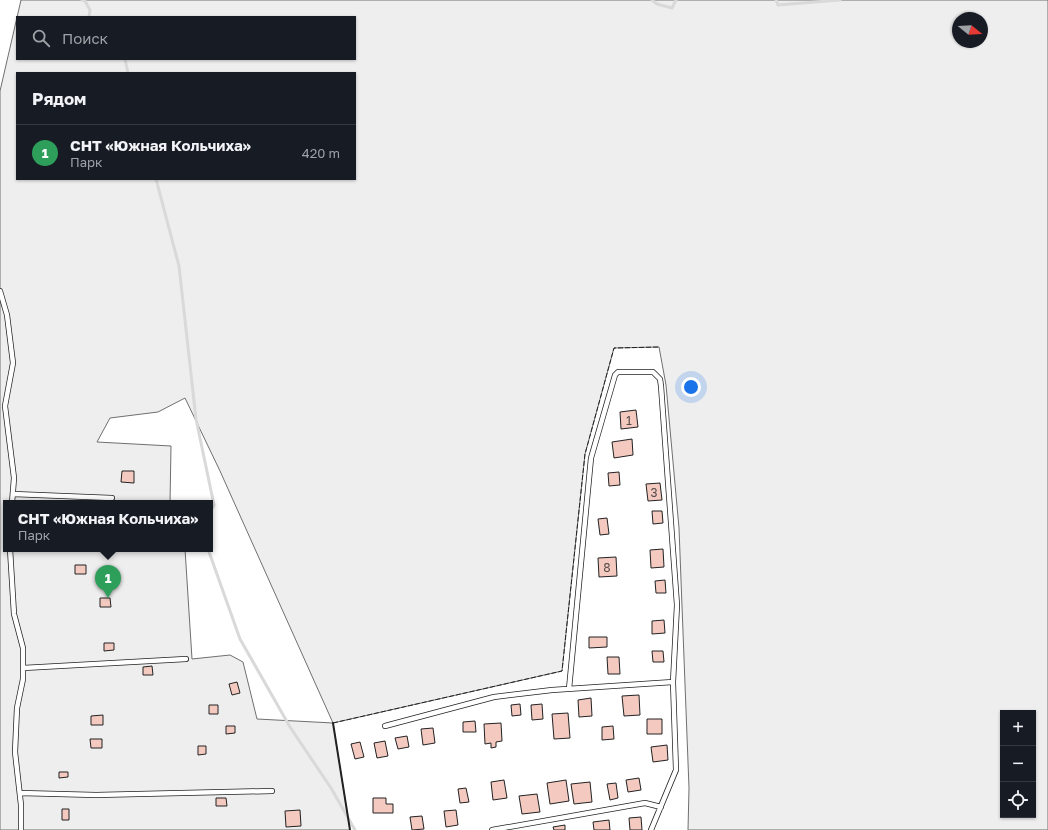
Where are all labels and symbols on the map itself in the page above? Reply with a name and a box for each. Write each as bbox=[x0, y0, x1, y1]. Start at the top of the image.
north arrow bbox=[952, 12, 988, 48]
your location bbox=[681, 377, 701, 397]
house number: 1 bbox=[626, 413, 632, 428]
house number: 3 bbox=[650, 485, 658, 500]
house number: 8 bbox=[603, 560, 611, 575]
pin: 1 bbox=[95, 565, 121, 598]

